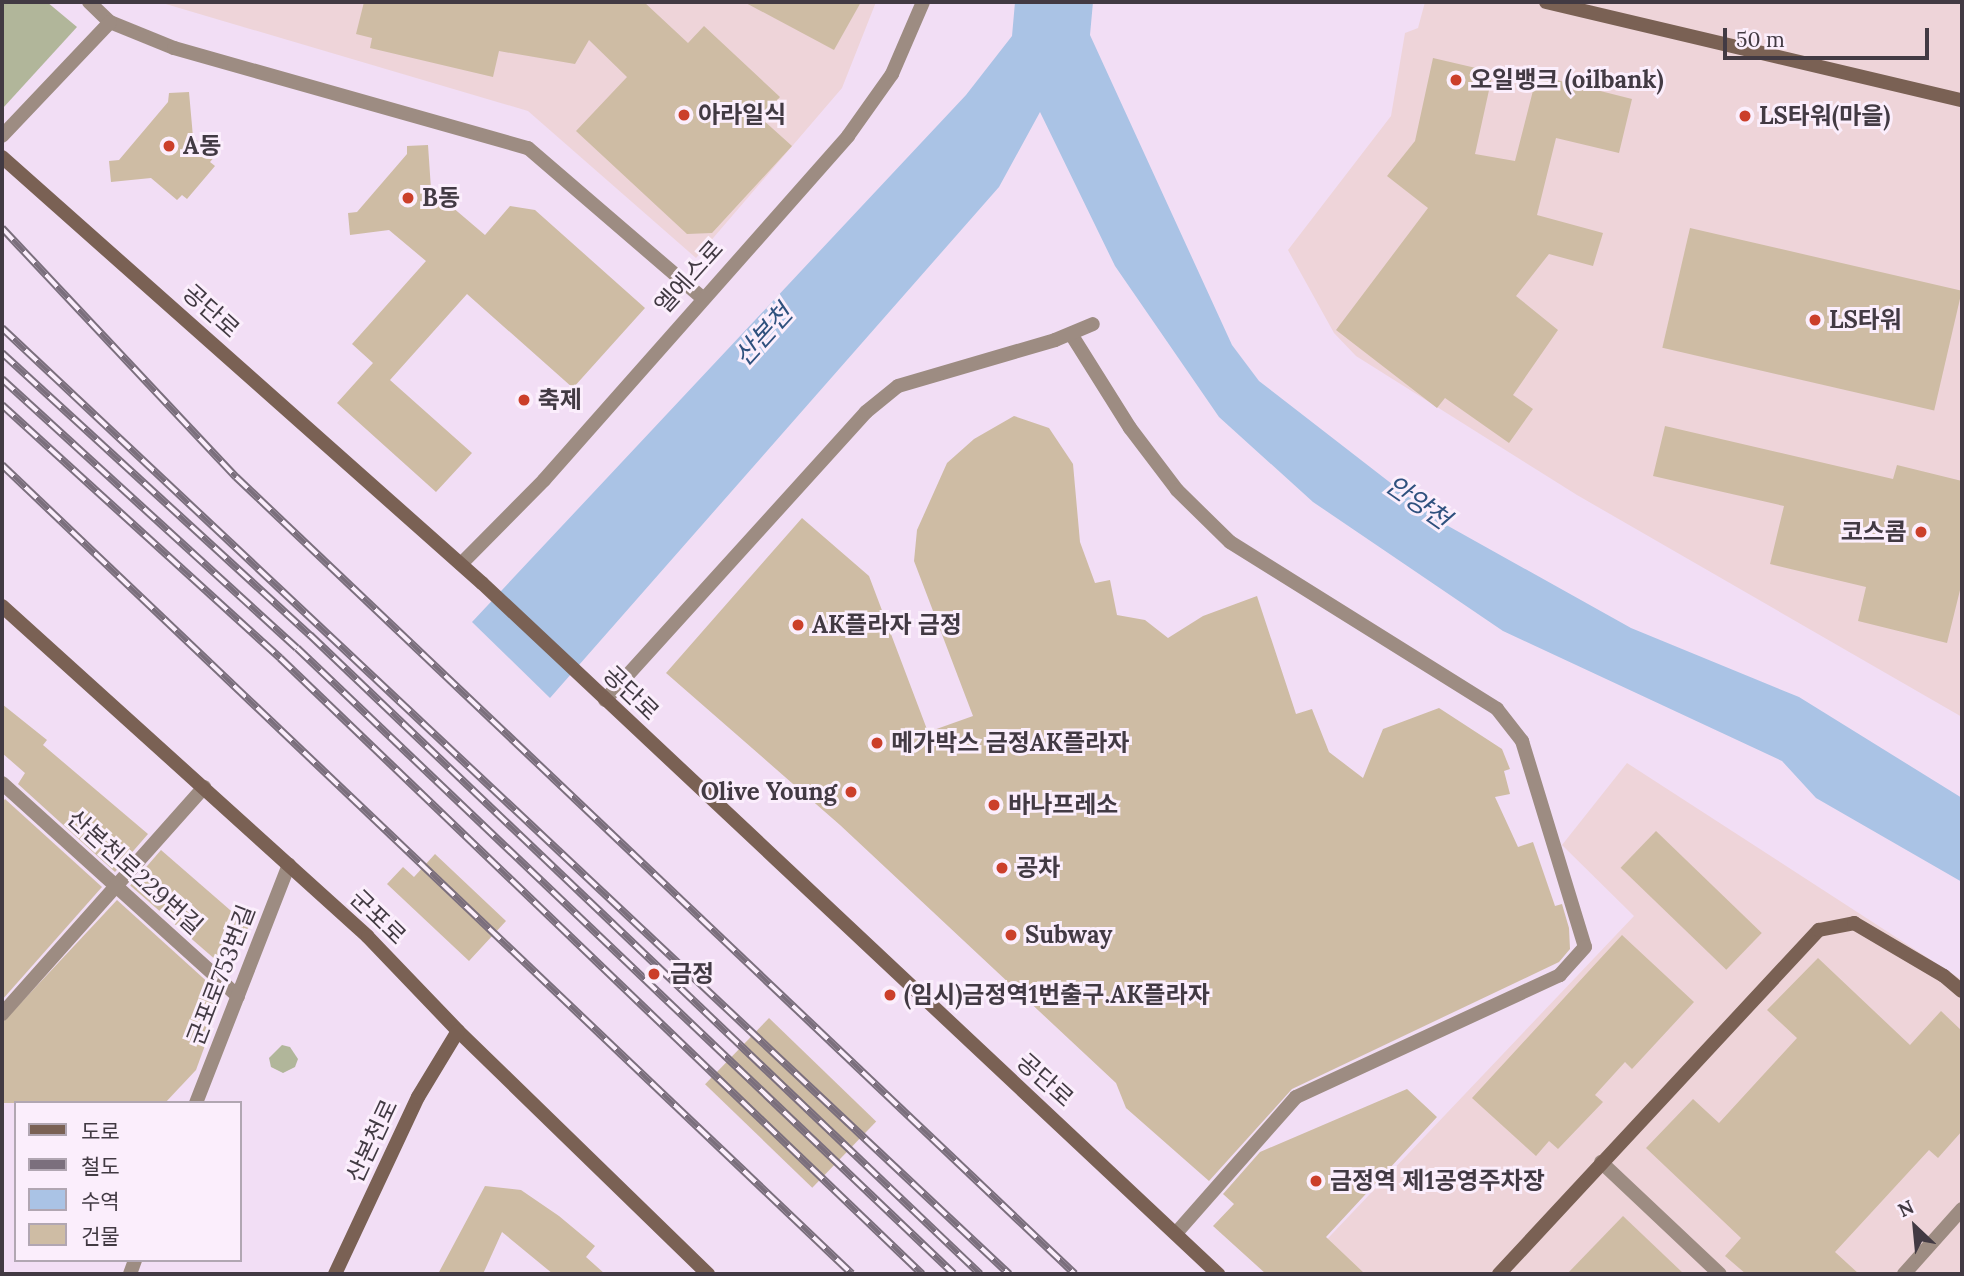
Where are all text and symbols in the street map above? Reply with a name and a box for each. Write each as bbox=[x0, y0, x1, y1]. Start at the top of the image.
scale bar bbox=[1726, 14, 1932, 58]
text: 50 m bbox=[1736, 26, 1785, 53]
place label: 오일뱅크 (oilbank) bbox=[1470, 66, 1662, 94]
marker: 오일뱅크 (oilbank) bbox=[1448, 72, 1464, 88]
place label: 아라일식 bbox=[698, 101, 786, 129]
place label: LS타워(마을) bbox=[1759, 102, 1890, 130]
marker: 아라일식 bbox=[676, 107, 692, 123]
marker: LS타워(마을) bbox=[1737, 108, 1753, 124]
place label: A동 bbox=[183, 132, 221, 160]
marker: A동 bbox=[161, 138, 177, 154]
place label: B동 bbox=[422, 184, 460, 212]
marker: B동 bbox=[400, 190, 416, 206]
street label: 엘에스로 bbox=[649, 235, 729, 319]
street label: 공단로 bbox=[177, 278, 245, 344]
water label: 산본천 bbox=[727, 298, 799, 372]
place label: LS타워 bbox=[1829, 306, 1902, 334]
marker: LS타워 bbox=[1807, 312, 1823, 328]
place label: 축제 bbox=[538, 386, 582, 414]
marker: 축제 bbox=[516, 392, 532, 408]
water label: 안양천 bbox=[1380, 469, 1456, 535]
place label: 코스콤 bbox=[1841, 518, 1907, 546]
marker: 코스콤 bbox=[1913, 524, 1929, 540]
place label: AK플라자 금정 bbox=[812, 611, 962, 639]
marker: AK플라자 금정 bbox=[790, 617, 806, 633]
street label: 공단로 bbox=[597, 660, 665, 726]
place label: 메가박스 금정AK플라자 bbox=[891, 729, 1129, 757]
marker: 메가박스 금정AK플라자 bbox=[869, 735, 885, 751]
place label: Olive Young bbox=[701, 778, 837, 806]
marker: Olive Young bbox=[843, 784, 859, 800]
place label: 바나프레소 bbox=[1008, 791, 1118, 819]
marker: 바나프레소 bbox=[986, 797, 1002, 813]
street label: 산본천로229번길 bbox=[61, 804, 209, 940]
place label: 공차 bbox=[1016, 854, 1060, 882]
marker: 공차 bbox=[994, 860, 1010, 876]
street label: 군포로 bbox=[344, 884, 412, 950]
street label: 군포로753번길 bbox=[181, 901, 261, 1049]
place label: Subway bbox=[1025, 921, 1112, 949]
marker: Subway bbox=[1003, 927, 1019, 943]
place label: 금정 bbox=[670, 960, 714, 988]
marker: 금정 bbox=[644, 964, 664, 984]
place label: (임시)금정역1번출구.AK플라자 bbox=[904, 981, 1210, 1009]
marker: (임시)금정역1번출구.AK플라자 bbox=[882, 987, 898, 1003]
street label: 공단로 bbox=[1011, 1047, 1079, 1113]
street label: 산본천로 bbox=[340, 1095, 404, 1187]
legend bbox=[14, 1101, 242, 1262]
text: 도로 bbox=[81, 1118, 120, 1145]
text: 철도 bbox=[81, 1153, 120, 1180]
place label: 금정역 제1공영주차장 bbox=[1330, 1167, 1545, 1195]
marker: 금정역 제1공영주차장 bbox=[1308, 1173, 1324, 1189]
text: 수역 bbox=[81, 1188, 120, 1215]
north arrow bbox=[1880, 1192, 1950, 1262]
text: N bbox=[1894, 1194, 1918, 1222]
text: 건물 bbox=[81, 1223, 120, 1250]

